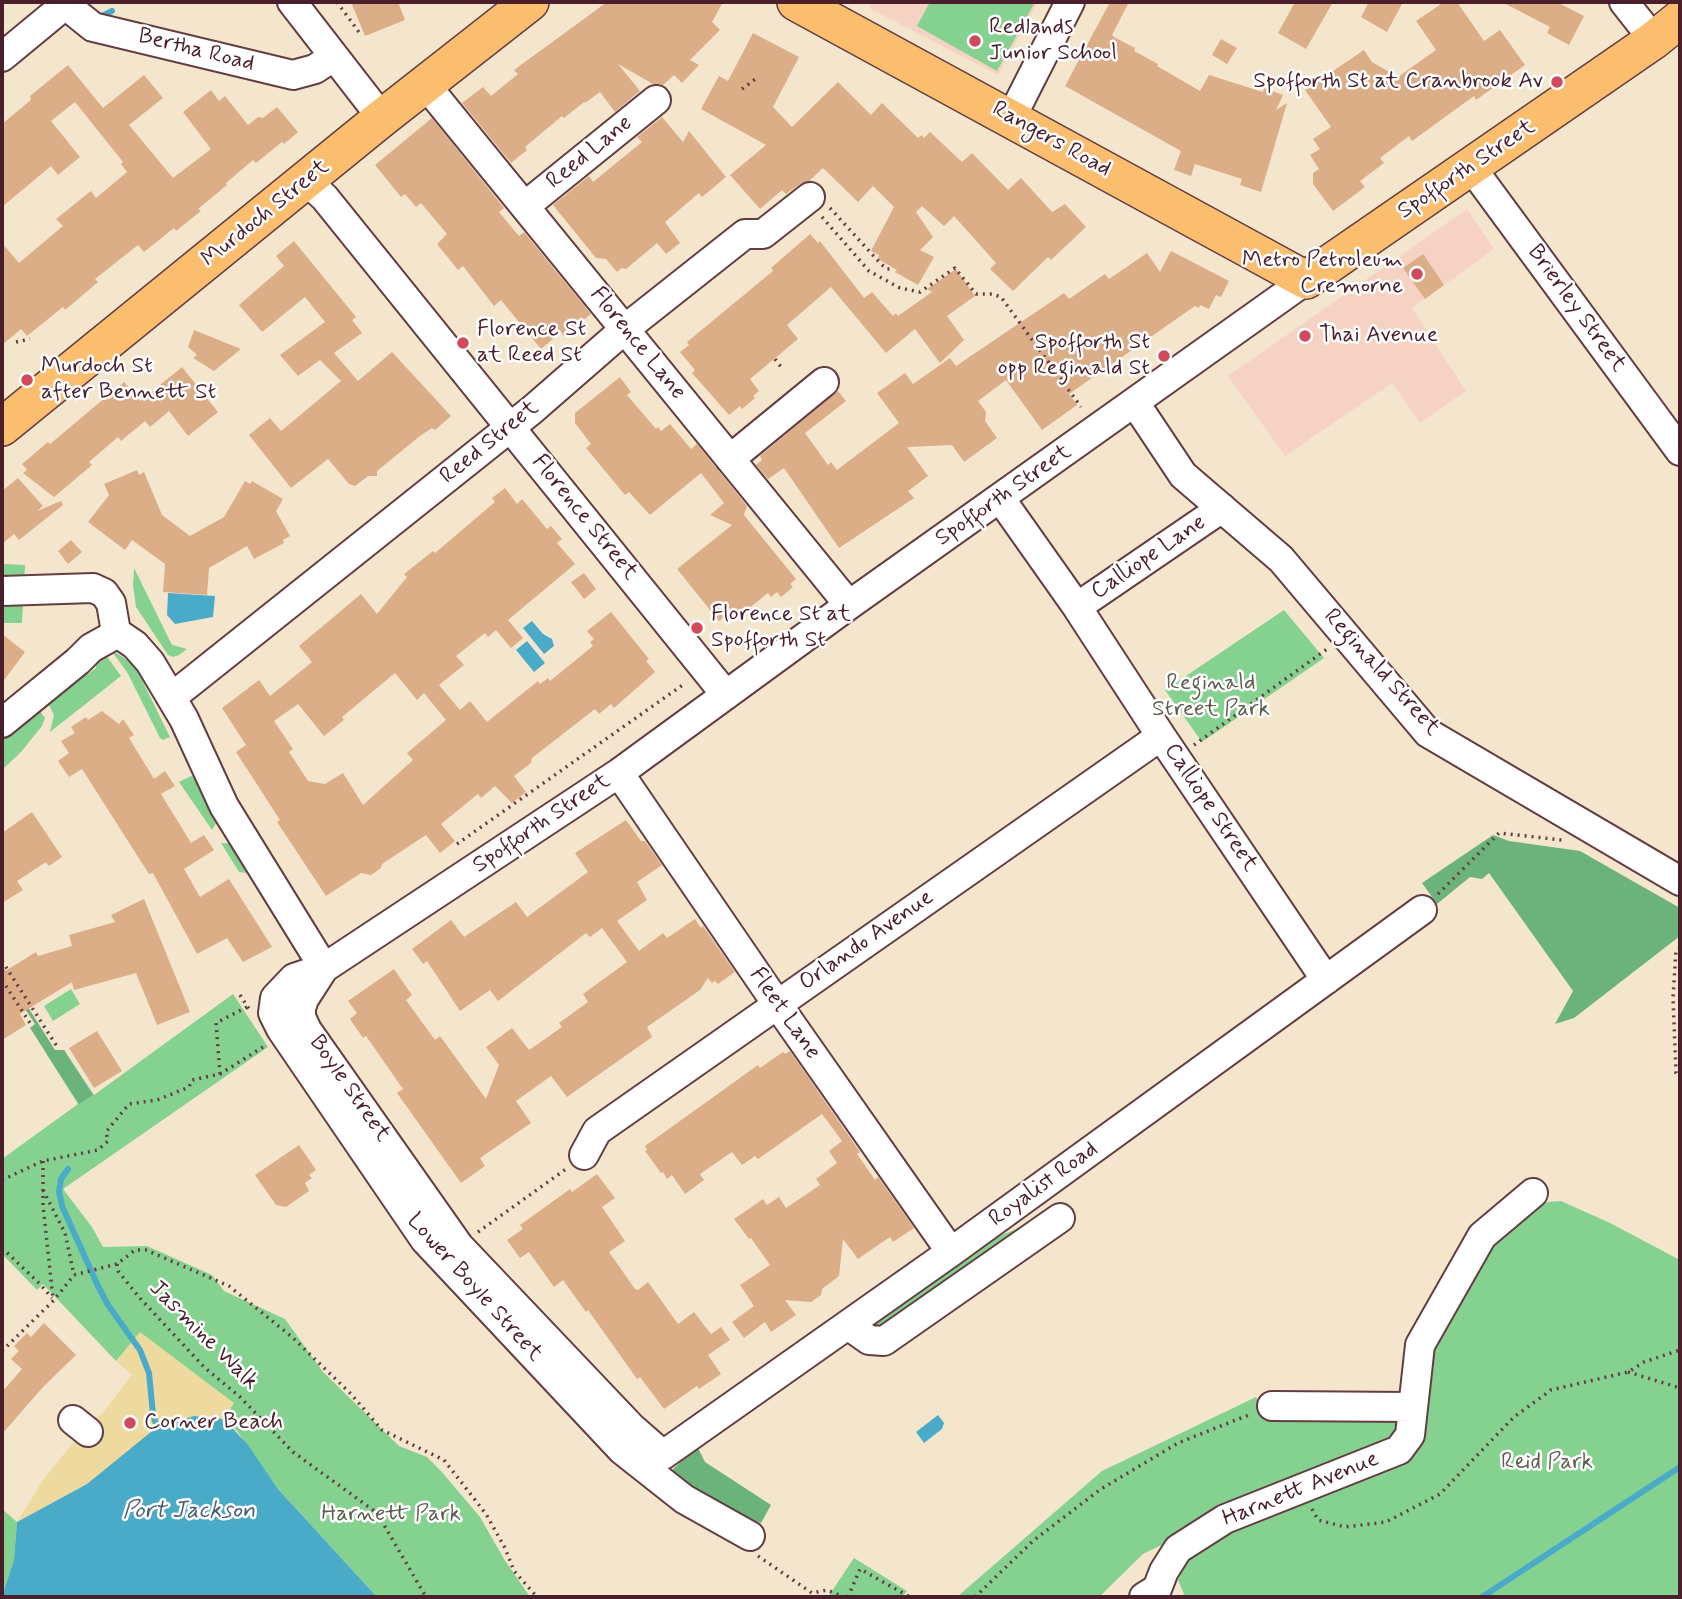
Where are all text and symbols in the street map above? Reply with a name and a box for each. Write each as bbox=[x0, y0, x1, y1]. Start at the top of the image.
place label: Redlands Junior School bbox=[989, 14, 1117, 68]
street label: Bertha Road bbox=[135, 23, 257, 79]
marker: Redlands Junior School bbox=[967, 33, 983, 49]
place label: Spofforth St at Cranbrook Av bbox=[1253, 68, 1543, 96]
marker: Spofforth St at Cranbrook Av bbox=[1549, 74, 1565, 90]
street label: Rangers Road bbox=[987, 96, 1115, 184]
street label: Reed Lane bbox=[542, 110, 638, 196]
street label: Spofforth Street bbox=[1393, 114, 1541, 226]
street label: Murdoch Street bbox=[197, 154, 335, 274]
street label: Brierley Street bbox=[1521, 240, 1631, 378]
place label: Metro Petroleum Cremorne bbox=[1242, 247, 1403, 301]
marker: Metro Petroleum Cremorne bbox=[1409, 266, 1425, 282]
street label: Florence Lane bbox=[583, 282, 691, 406]
place label: Florence St at Reed St bbox=[477, 316, 586, 370]
place label: Thai Avenue bbox=[1319, 322, 1438, 350]
marker: Thai Avenue bbox=[1297, 328, 1313, 344]
place label: Spofforth St opp Reginald St bbox=[998, 329, 1150, 383]
marker: Florence St at Reed St bbox=[455, 335, 471, 351]
marker: Spofforth St opp Reginald St bbox=[1156, 348, 1172, 364]
place label: Murdoch St after Bennett St bbox=[41, 353, 216, 407]
marker: Murdoch St after Bennett St bbox=[19, 372, 35, 388]
street label: Reed Street bbox=[435, 395, 545, 491]
street label: Spofforth Street bbox=[931, 439, 1077, 553]
street label: Florence Street bbox=[525, 450, 643, 586]
street label: Calliope Lane bbox=[1086, 510, 1212, 606]
place label: Florence St at Spofforth St bbox=[711, 601, 851, 655]
street label: Reginald Street bbox=[1317, 604, 1445, 742]
marker: Florence St at Spofforth St bbox=[689, 620, 705, 636]
park label: Reginald Street Park bbox=[1152, 670, 1270, 724]
street label: Calliope Street bbox=[1157, 739, 1263, 877]
street label: Spofforth Street bbox=[468, 768, 616, 880]
street label: Orlando Avenue bbox=[795, 884, 939, 998]
street label: Fleet Lane bbox=[742, 963, 826, 1065]
street label: Boyle Street bbox=[302, 1030, 396, 1148]
street label: Royalist Road bbox=[984, 1136, 1104, 1234]
street label: Lower Boyle Street bbox=[400, 1208, 548, 1368]
street label: Jasmine Walk bbox=[142, 1275, 264, 1397]
place label: Corner Beach bbox=[144, 1409, 283, 1437]
marker: Corner Beach bbox=[122, 1415, 138, 1431]
street label: Harnett Avenue bbox=[1219, 1446, 1383, 1534]
park label: Reid Park bbox=[1501, 1449, 1593, 1477]
water label: Port Jackson bbox=[123, 1498, 255, 1526]
park label: Harnett Park bbox=[321, 1501, 461, 1529]

